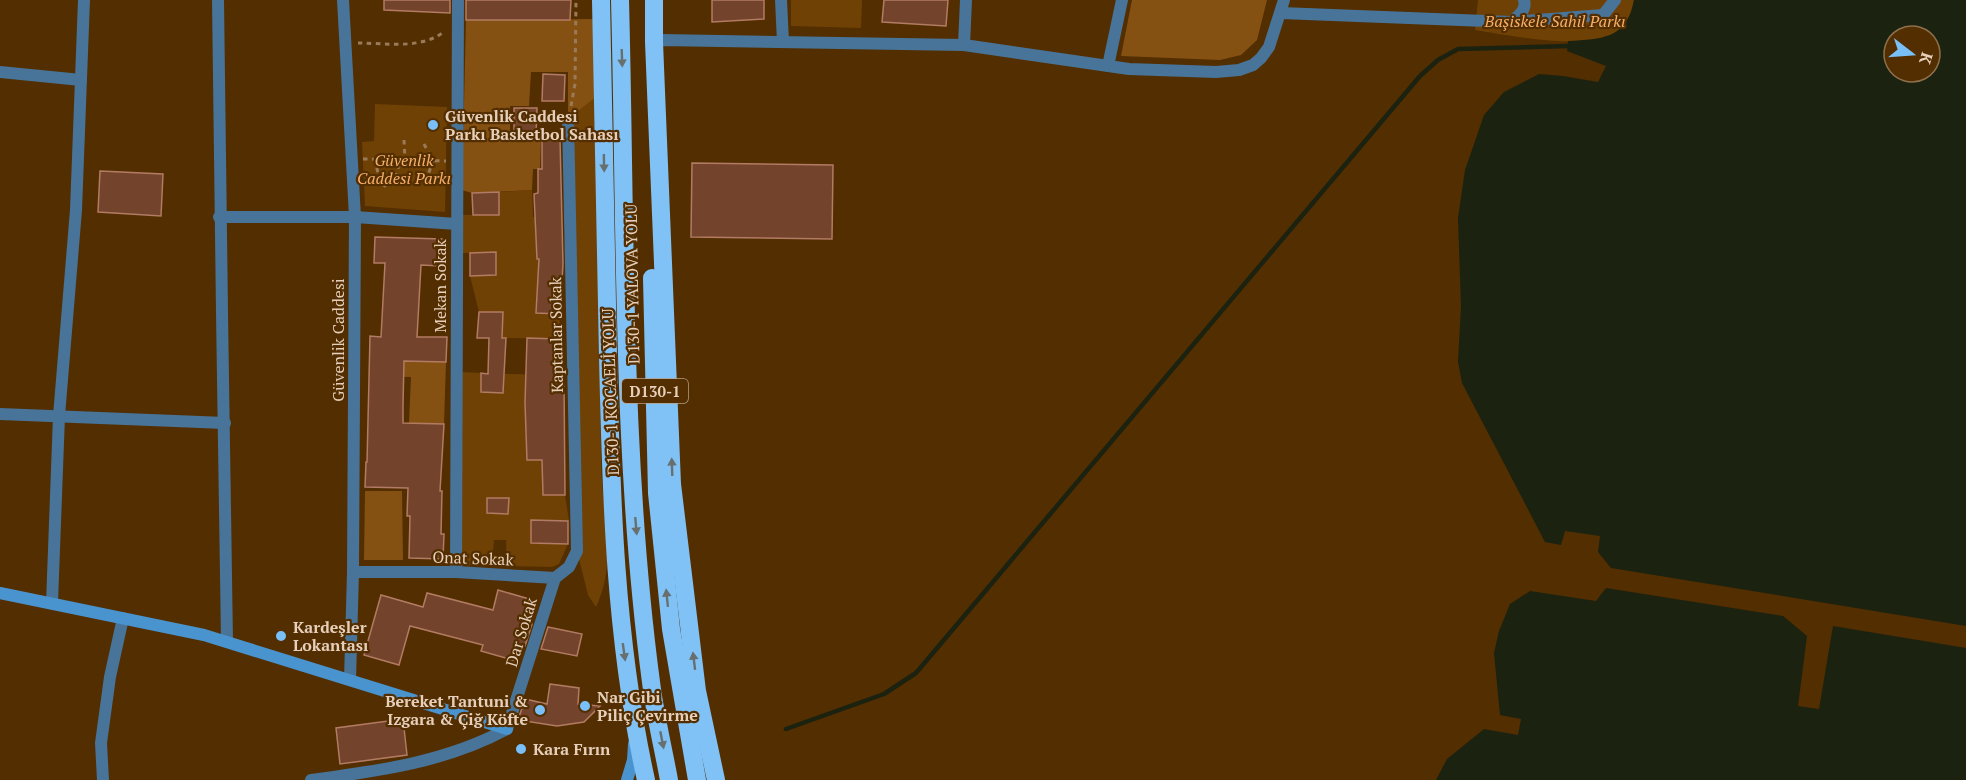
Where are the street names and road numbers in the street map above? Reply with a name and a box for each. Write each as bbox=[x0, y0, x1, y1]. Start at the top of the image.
street label: D130-1 YALOVA YOLU bbox=[620, 203, 644, 364]
street label: Mekan Sokak bbox=[429, 238, 451, 333]
street label: Kaptanlar Sokak bbox=[544, 276, 568, 393]
street label: Güvenlik Caddesi bbox=[327, 278, 349, 402]
street label: D130-1 KOCAELİ YOLU bbox=[596, 308, 624, 476]
road number: D130-1 bbox=[622, 379, 688, 403]
street label: Onat Sokak bbox=[432, 546, 515, 570]
street label: Dar Sokak bbox=[500, 594, 542, 669]

